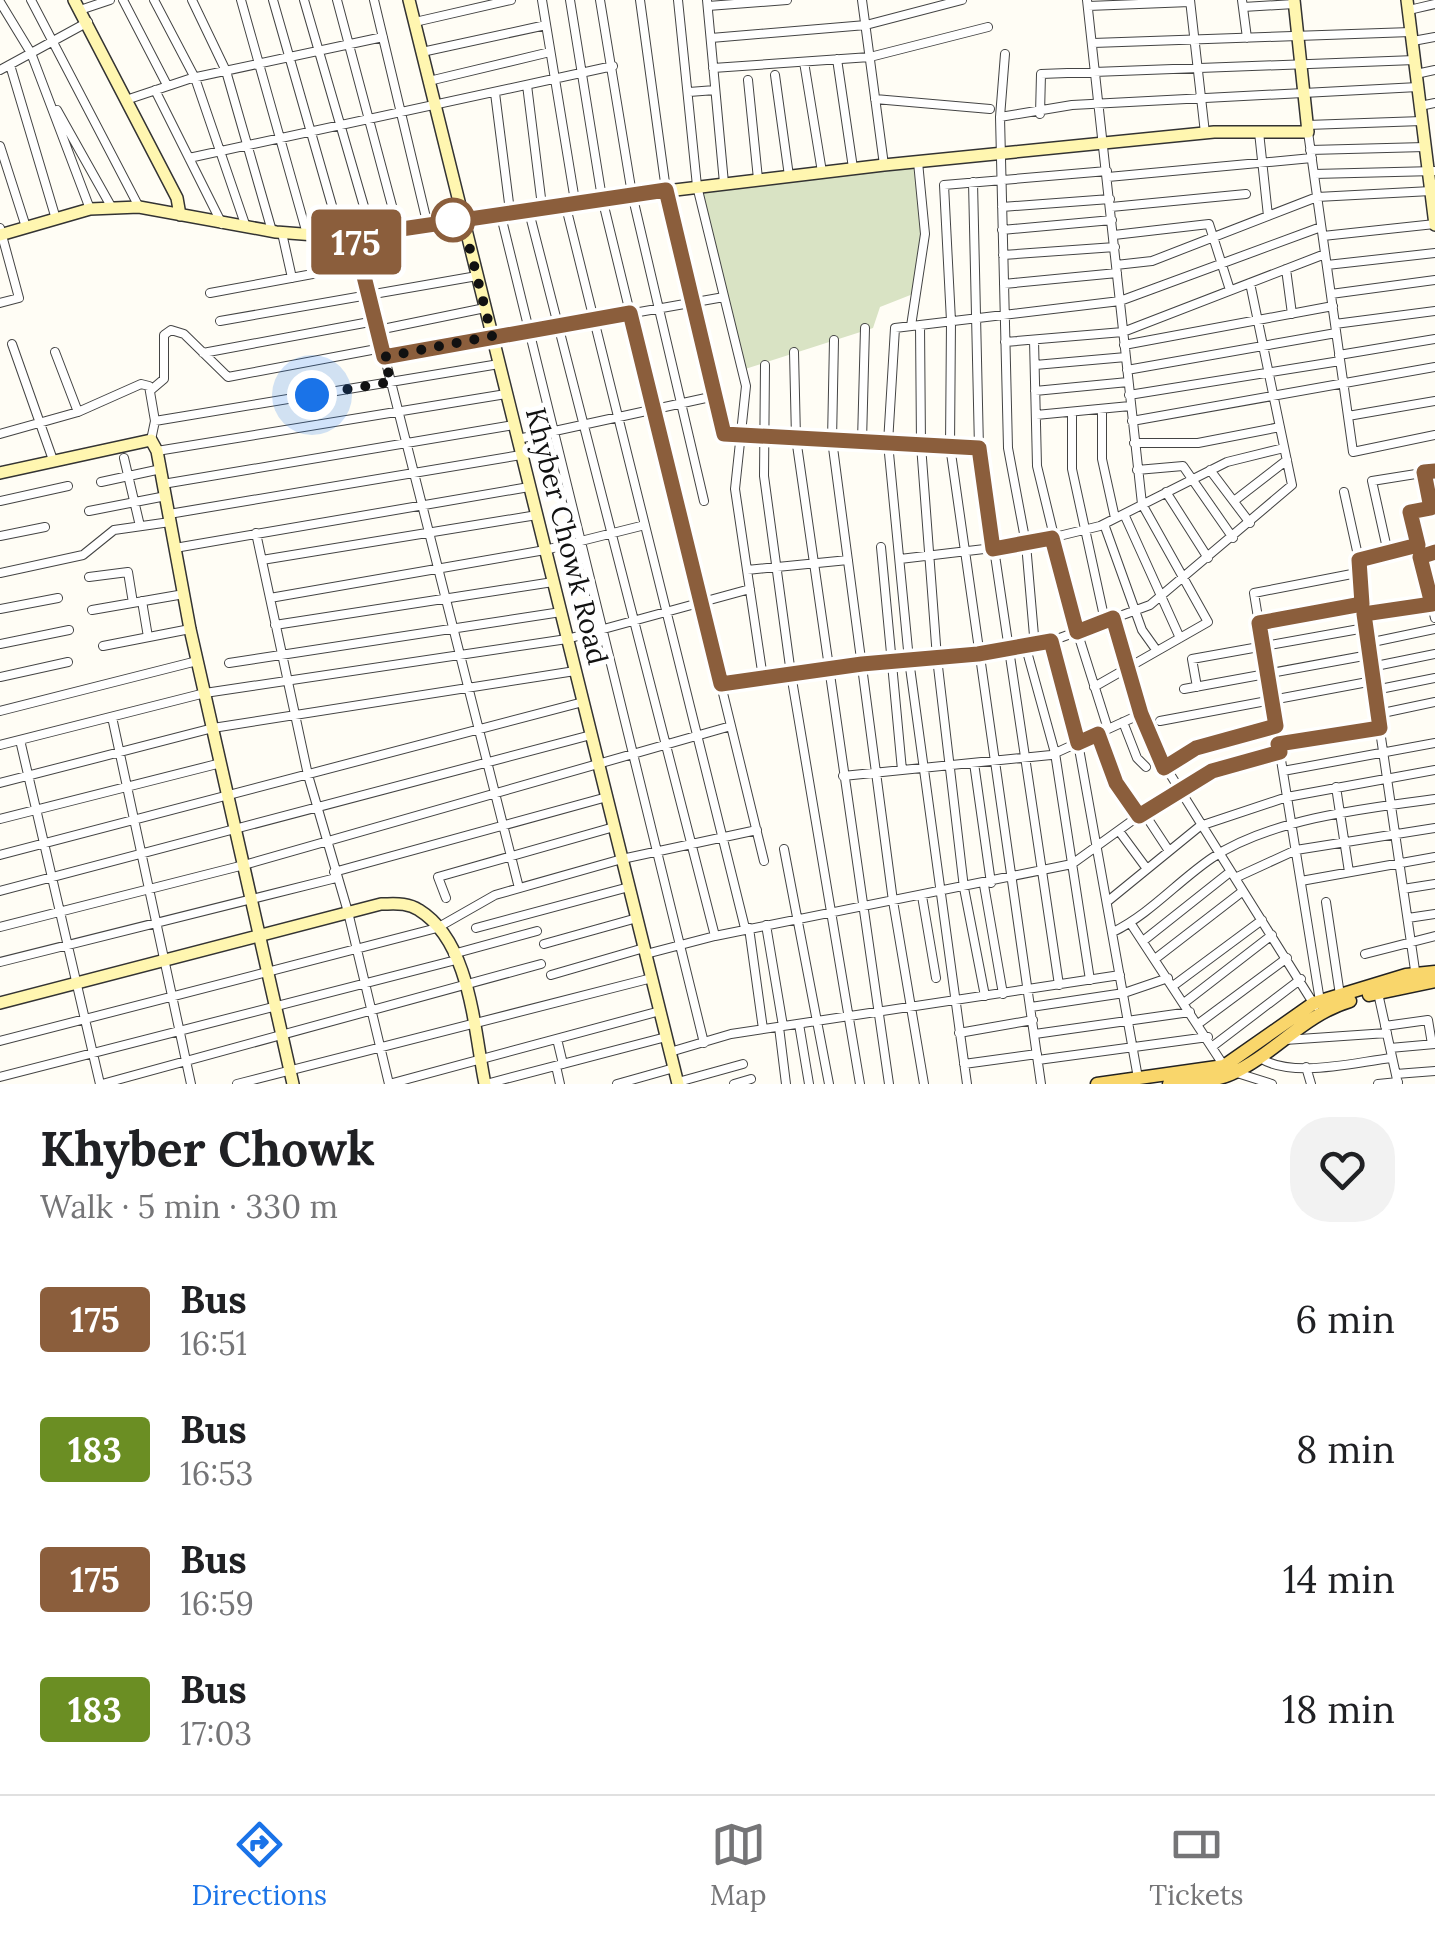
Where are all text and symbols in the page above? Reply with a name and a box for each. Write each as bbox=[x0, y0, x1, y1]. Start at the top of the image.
unlabelled marker bbox=[432, 199, 474, 241]
line badge: 175 bbox=[298, 210, 414, 274]
text: 175 bbox=[331, 220, 381, 265]
your location bbox=[287, 370, 337, 420]
street label: Khyber Chowk Road bbox=[518, 404, 616, 668]
button: heart bbox=[1290, 1117, 1395, 1222]
text: Khyber Chowk bbox=[40, 1118, 375, 1179]
text: Walk · 5 min · 330 m bbox=[40, 1186, 338, 1227]
text: Bus bbox=[180, 1275, 247, 1323]
text: 6 min bbox=[1295, 1295, 1395, 1343]
text: 175 bbox=[70, 1297, 120, 1342]
text: 16:51 bbox=[180, 1323, 247, 1364]
text: Bus bbox=[180, 1405, 247, 1453]
text: 8 min bbox=[1296, 1425, 1395, 1473]
text: 183 bbox=[68, 1427, 122, 1472]
text: 16:53 bbox=[180, 1453, 253, 1494]
text: Bus bbox=[180, 1535, 247, 1583]
text: 14 min bbox=[1283, 1555, 1395, 1603]
text: 175 bbox=[70, 1557, 120, 1602]
text: 16:59 bbox=[180, 1583, 254, 1624]
text: Bus bbox=[180, 1665, 247, 1713]
text: 18 min bbox=[1282, 1685, 1395, 1733]
text: 183 bbox=[68, 1687, 122, 1732]
text: 17:03 bbox=[180, 1713, 252, 1754]
tab: Directions bbox=[191, 1817, 327, 1913]
tab: Map bbox=[710, 1817, 767, 1913]
tab: Tickets bbox=[1149, 1817, 1244, 1913]

